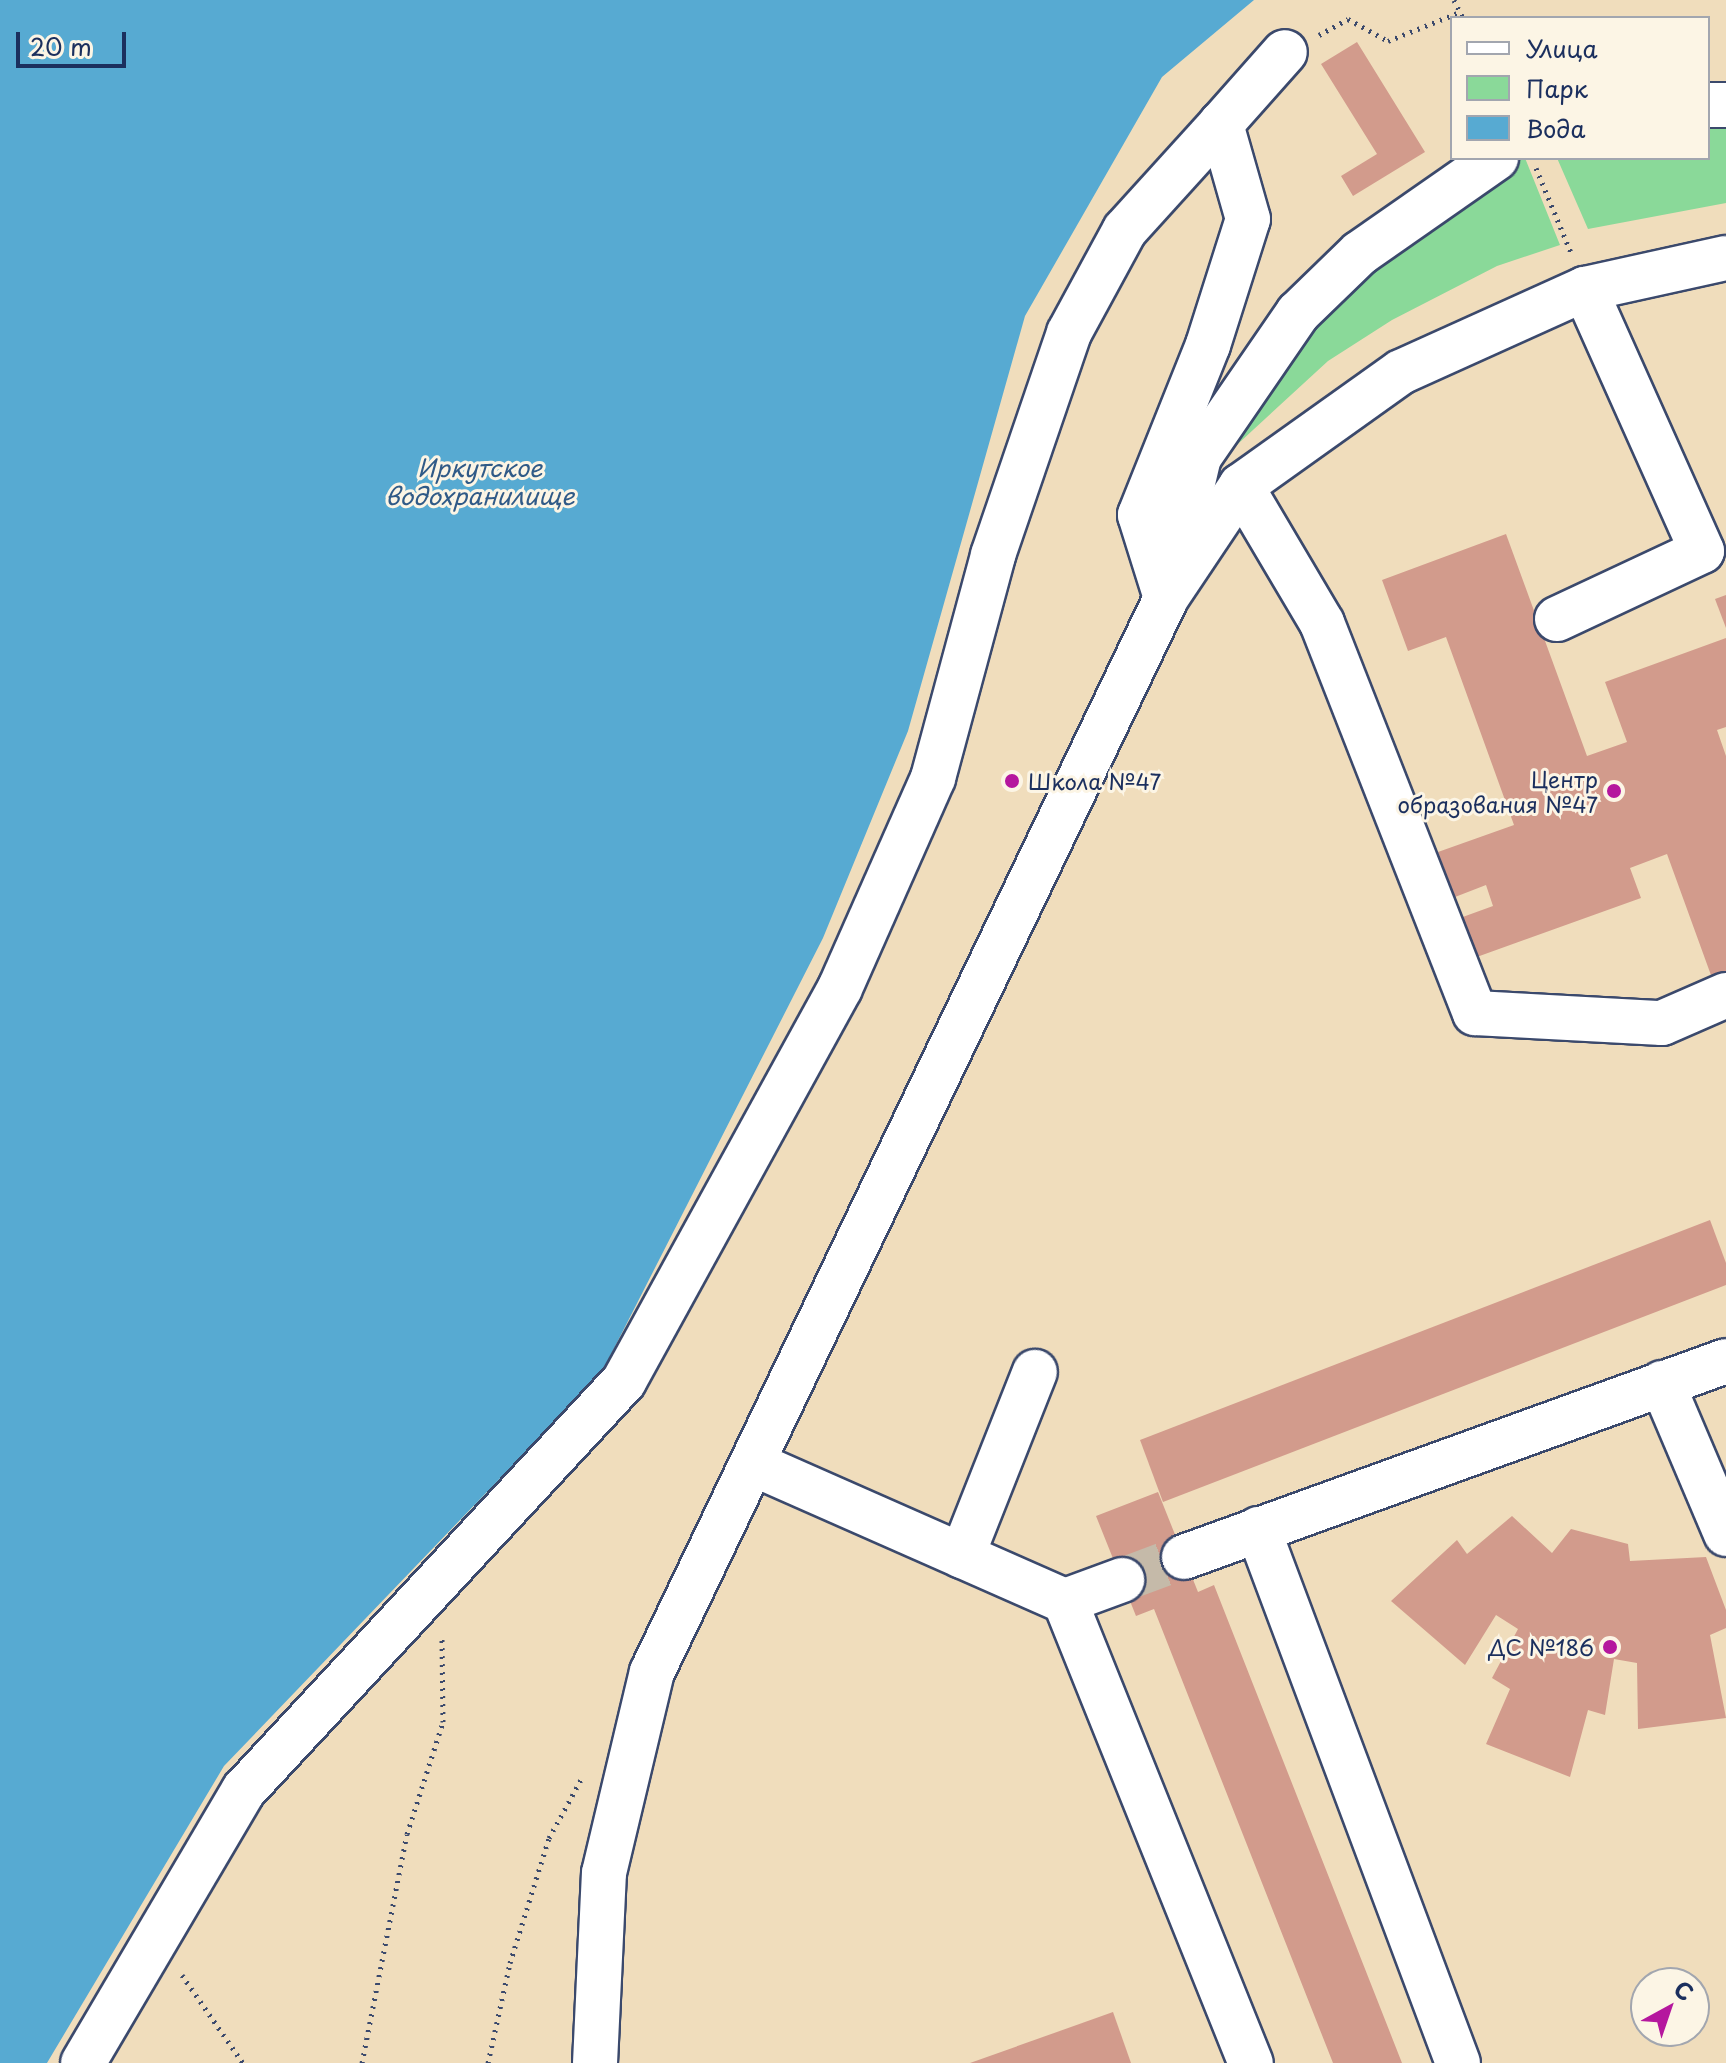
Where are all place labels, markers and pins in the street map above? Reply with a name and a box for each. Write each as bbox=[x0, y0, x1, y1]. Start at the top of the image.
place label: Центр образования №47 bbox=[1397, 765, 1598, 816]
place label: Школа №47 bbox=[1028, 768, 1162, 794]
marker: Школа №47 bbox=[1003, 772, 1021, 790]
marker: Центр образования №47 bbox=[1605, 782, 1623, 800]
place label: ДС №186 bbox=[1488, 1634, 1594, 1660]
marker: ДС №186 bbox=[1601, 1638, 1619, 1656]

